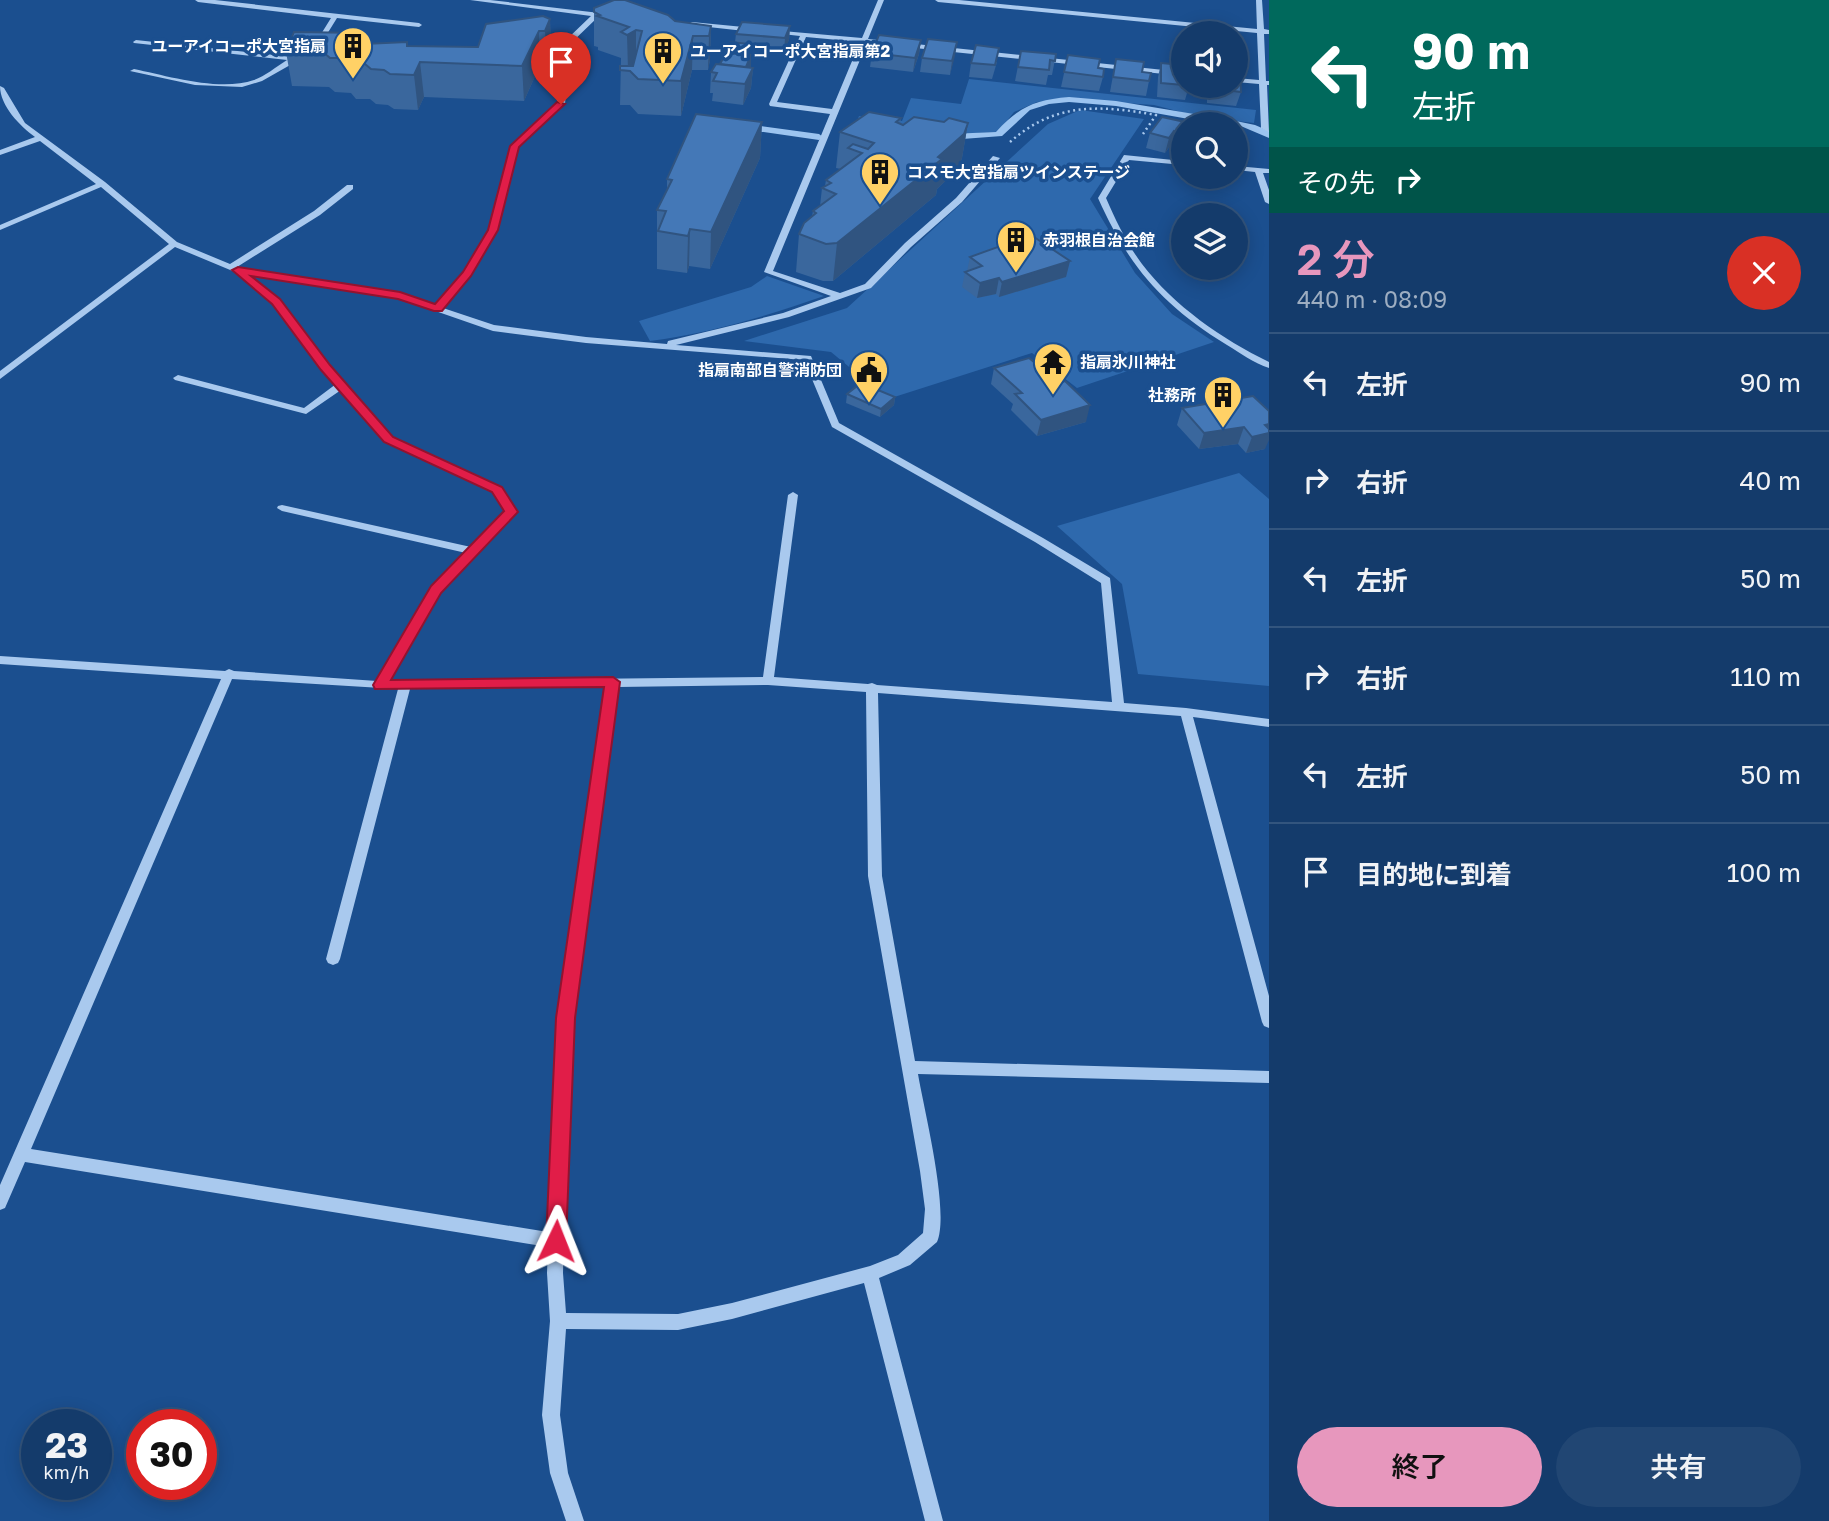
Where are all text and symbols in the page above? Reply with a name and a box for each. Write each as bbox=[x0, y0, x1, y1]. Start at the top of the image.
map controls bbox=[1171, 21, 1248, 280]
button: sound bbox=[1171, 21, 1248, 98]
text: 90 m bbox=[1412, 21, 1530, 80]
building icon: ユーアイコーポ大宮指扇 bbox=[332, 25, 374, 80]
icon: left bbox=[1297, 28, 1388, 119]
building icon: ユーアイコーポ大宮指扇第2 bbox=[642, 30, 684, 85]
pin bbox=[531, 32, 591, 104]
place label: ユーアイコーポ大宮指扇 bbox=[151, 36, 326, 56]
place label: ユーアイコーポ大宮指扇第2 bbox=[690, 41, 891, 61]
icon: arrive bbox=[542, 43, 580, 81]
text: 左折 bbox=[1412, 87, 1476, 125]
button: search bbox=[1171, 112, 1248, 189]
building icon: コスモ大宮指扇ツインステージ bbox=[859, 151, 901, 206]
icon: right bbox=[1389, 161, 1427, 199]
place label: コスモ大宮指扇ツインステージ bbox=[907, 162, 1130, 182]
text: その先 bbox=[1297, 167, 1375, 198]
button: layers bbox=[1171, 203, 1248, 280]
building icon: 赤羽根自治会館 bbox=[995, 219, 1037, 274]
place label: 赤羽根自治会館 bbox=[1043, 230, 1155, 250]
text: 2 分 bbox=[1297, 234, 1375, 284]
button: close bbox=[1727, 236, 1801, 310]
text: 440 m · 08:09 bbox=[1297, 285, 1447, 313]
temple icon: 指扇氷川神社 bbox=[1032, 341, 1074, 396]
public building icon: 指扇南部自警消防団 bbox=[848, 349, 890, 404]
place label: 指扇氷川神社 bbox=[1080, 352, 1176, 372]
place label: 指扇南部自警消防団 bbox=[698, 360, 842, 380]
icon: left bbox=[1297, 363, 1335, 401]
text: 90 m bbox=[1740, 367, 1801, 398]
text: 左折 bbox=[1356, 369, 1408, 400]
building icon: 社務所 bbox=[1202, 374, 1244, 429]
place label: 社務所 bbox=[1148, 385, 1196, 405]
icon: right bbox=[1297, 461, 1335, 499]
text: 40 m bbox=[1740, 465, 1801, 496]
text: 右折 bbox=[1356, 467, 1408, 498]
icon: left bbox=[1297, 559, 1335, 597]
text: 50 m bbox=[1740, 563, 1801, 594]
text: 左折 bbox=[1356, 565, 1408, 596]
icon: right bbox=[1297, 657, 1335, 695]
text: 110 m bbox=[1730, 661, 1801, 692]
text: 右折 bbox=[1356, 663, 1408, 694]
icon: left bbox=[1297, 755, 1335, 793]
text: 50 m bbox=[1740, 759, 1801, 790]
text: 左折 bbox=[1356, 761, 1408, 792]
icon: arrive bbox=[1297, 853, 1335, 891]
text: 100 m bbox=[1727, 857, 1801, 888]
text: 目的地に到着 bbox=[1356, 859, 1512, 890]
position arrow bbox=[519, 1204, 593, 1278]
speed limit sign: 30 bbox=[126, 1409, 217, 1500]
text: 23 bbox=[45, 1424, 88, 1466]
button: 終了 bbox=[1297, 1427, 1542, 1507]
button: 共有 bbox=[1556, 1427, 1801, 1507]
text: km/h bbox=[44, 1461, 89, 1483]

